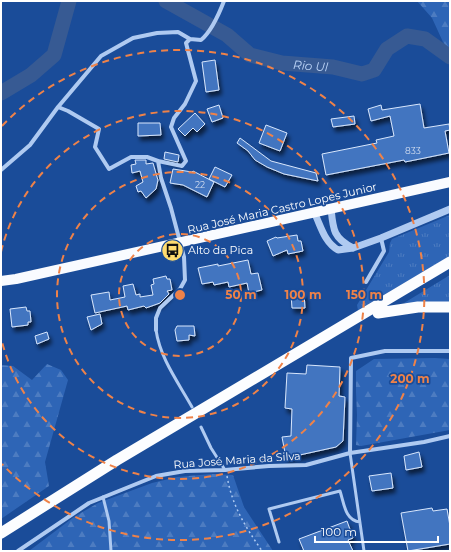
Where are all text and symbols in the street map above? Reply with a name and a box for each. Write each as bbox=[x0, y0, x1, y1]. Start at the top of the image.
water label: Rio Ul bbox=[293, 56, 329, 74]
house number: 833 bbox=[405, 145, 421, 156]
street label: Rua José Maria Castro Lopes Junior bbox=[186, 179, 378, 237]
house number: 22 bbox=[195, 179, 205, 190]
bus stop icon: Alto da Pica bbox=[160, 237, 186, 263]
place label: Alto da Pica bbox=[188, 243, 253, 257]
text: 50 m bbox=[225, 287, 257, 302]
text: 100 m bbox=[285, 287, 321, 302]
text: 150 m bbox=[346, 287, 382, 302]
centre of rings bbox=[173, 288, 187, 302]
text: 200 m bbox=[390, 371, 430, 386]
street label: Rua José Maria da Silva bbox=[173, 449, 301, 471]
scale bar bbox=[315, 518, 438, 544]
text: 100 m bbox=[321, 524, 357, 539]

